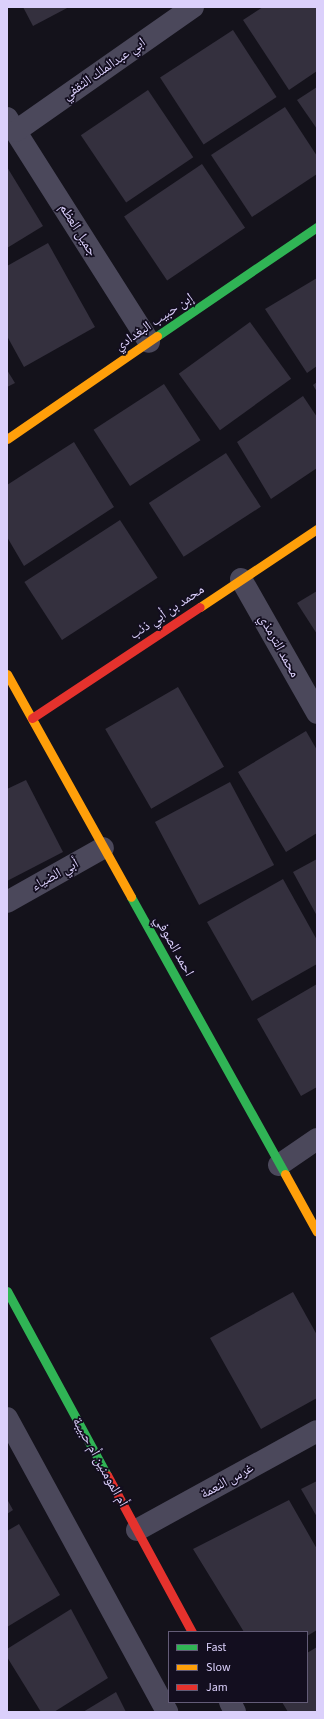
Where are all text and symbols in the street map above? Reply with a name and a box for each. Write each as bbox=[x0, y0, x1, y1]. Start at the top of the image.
street label: ابي عبدالملك الثقفي bbox=[59, 34, 149, 104]
street label: جميل العظم bbox=[55, 200, 101, 260]
street label: إبن حبيب البغدادي bbox=[112, 290, 196, 354]
street label: محمد بن أبي ذئب bbox=[126, 581, 208, 643]
street label: محمد الترمذي bbox=[255, 611, 303, 681]
street label: أبي الضياء bbox=[28, 855, 82, 895]
street label: احمد الصوفي bbox=[150, 913, 198, 979]
street label: أم المومنين أم حبيبة bbox=[69, 1414, 131, 1510]
street label: غرس النعمة bbox=[198, 1460, 256, 1502]
legend bbox=[168, 1631, 308, 1703]
text: Fast bbox=[206, 1639, 226, 1656]
text: Slow bbox=[206, 1659, 231, 1676]
text: Jam bbox=[206, 1679, 228, 1696]

